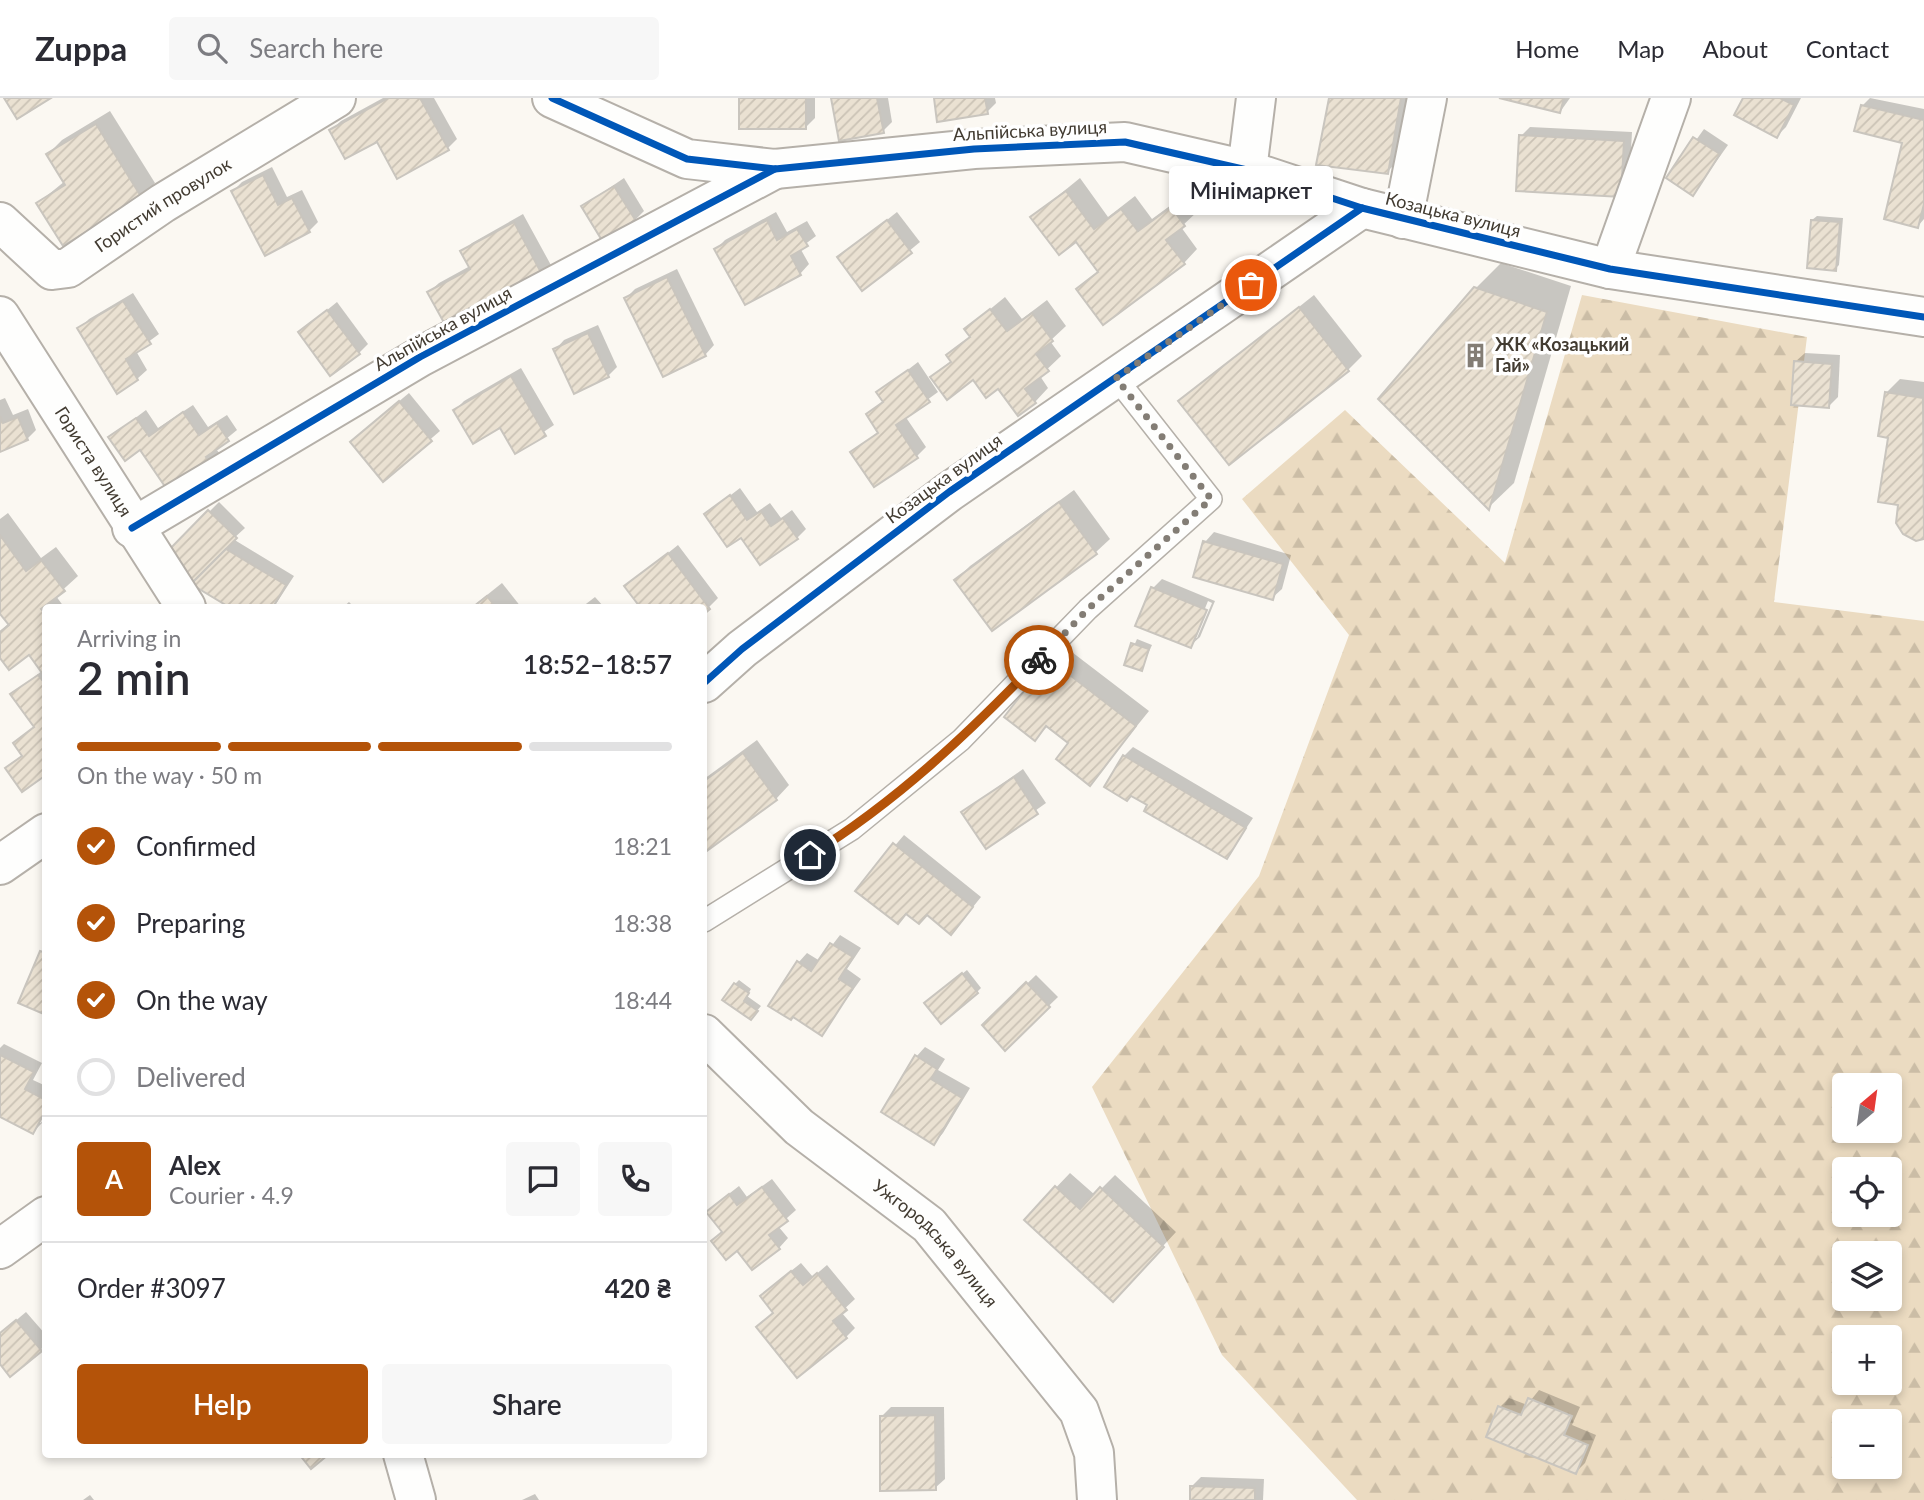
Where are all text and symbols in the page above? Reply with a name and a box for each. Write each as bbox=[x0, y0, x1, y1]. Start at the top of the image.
search box bbox=[169, 17, 659, 80]
text: Zuppa bbox=[35, 28, 127, 68]
icon: search bbox=[193, 29, 231, 67]
text: Search here bbox=[249, 32, 383, 64]
text: Home bbox=[1515, 34, 1579, 63]
text: Map bbox=[1617, 34, 1665, 63]
text: About bbox=[1703, 34, 1768, 63]
text: Contact bbox=[1806, 34, 1889, 63]
street label: Альпійська вулиця bbox=[952, 115, 1107, 145]
street label: Гористий провулок bbox=[90, 152, 235, 256]
callout: Мінімаркет bbox=[1169, 166, 1333, 215]
text: Мінімаркет bbox=[1190, 176, 1312, 204]
street label: Козацька вулиця bbox=[1383, 187, 1523, 241]
pin bbox=[1221, 255, 1281, 315]
icon: bag bbox=[1232, 266, 1270, 304]
street label: Альпійська вулиця bbox=[370, 281, 515, 375]
place label: ЖК «Козацький Гай» bbox=[1495, 333, 1629, 376]
building icon: ЖК «Козацький Гай» bbox=[1461, 341, 1489, 369]
street label: Гориста вулиця bbox=[51, 402, 137, 520]
street label: Козацька вулиця bbox=[881, 429, 1006, 528]
text: Arriving in bbox=[77, 624, 181, 652]
courier bbox=[1004, 625, 1074, 695]
icon: bike bbox=[1020, 641, 1058, 679]
text: 18:52–18:57 bbox=[523, 648, 672, 680]
text: 2 min bbox=[77, 650, 191, 705]
text: On the way · 50 m bbox=[77, 761, 262, 789]
pin bbox=[780, 825, 840, 885]
icon: check bbox=[77, 827, 115, 865]
text: Confirmed bbox=[136, 830, 256, 862]
text: 18:21 bbox=[613, 832, 672, 860]
icon: home bbox=[791, 836, 829, 874]
icon: check bbox=[77, 904, 115, 942]
text: Preparing bbox=[136, 907, 245, 939]
text: 18:38 bbox=[613, 909, 672, 937]
icon: check bbox=[77, 981, 115, 1019]
text: On the way bbox=[136, 984, 268, 1016]
text: 18:44 bbox=[613, 986, 672, 1014]
text: Delivered bbox=[136, 1061, 246, 1093]
north arrow bbox=[1832, 1073, 1902, 1143]
map controls bbox=[1832, 1073, 1902, 1479]
button: chat bbox=[506, 1142, 580, 1216]
button: phone bbox=[598, 1142, 672, 1216]
text: Alex bbox=[169, 1149, 221, 1181]
button: locate bbox=[1832, 1157, 1902, 1227]
text: A bbox=[105, 1163, 123, 1195]
street label: Ужгородська вулиця bbox=[869, 1174, 1003, 1311]
text: Courier · 4.9 bbox=[169, 1181, 294, 1209]
button: layers bbox=[1832, 1241, 1902, 1311]
text: Order #3097 bbox=[77, 1272, 226, 1304]
text: 420 ₴ bbox=[605, 1272, 672, 1304]
button: + bbox=[1832, 1325, 1902, 1395]
button: Help bbox=[77, 1364, 368, 1444]
button: Share bbox=[382, 1364, 672, 1444]
button: − bbox=[1832, 1409, 1902, 1479]

